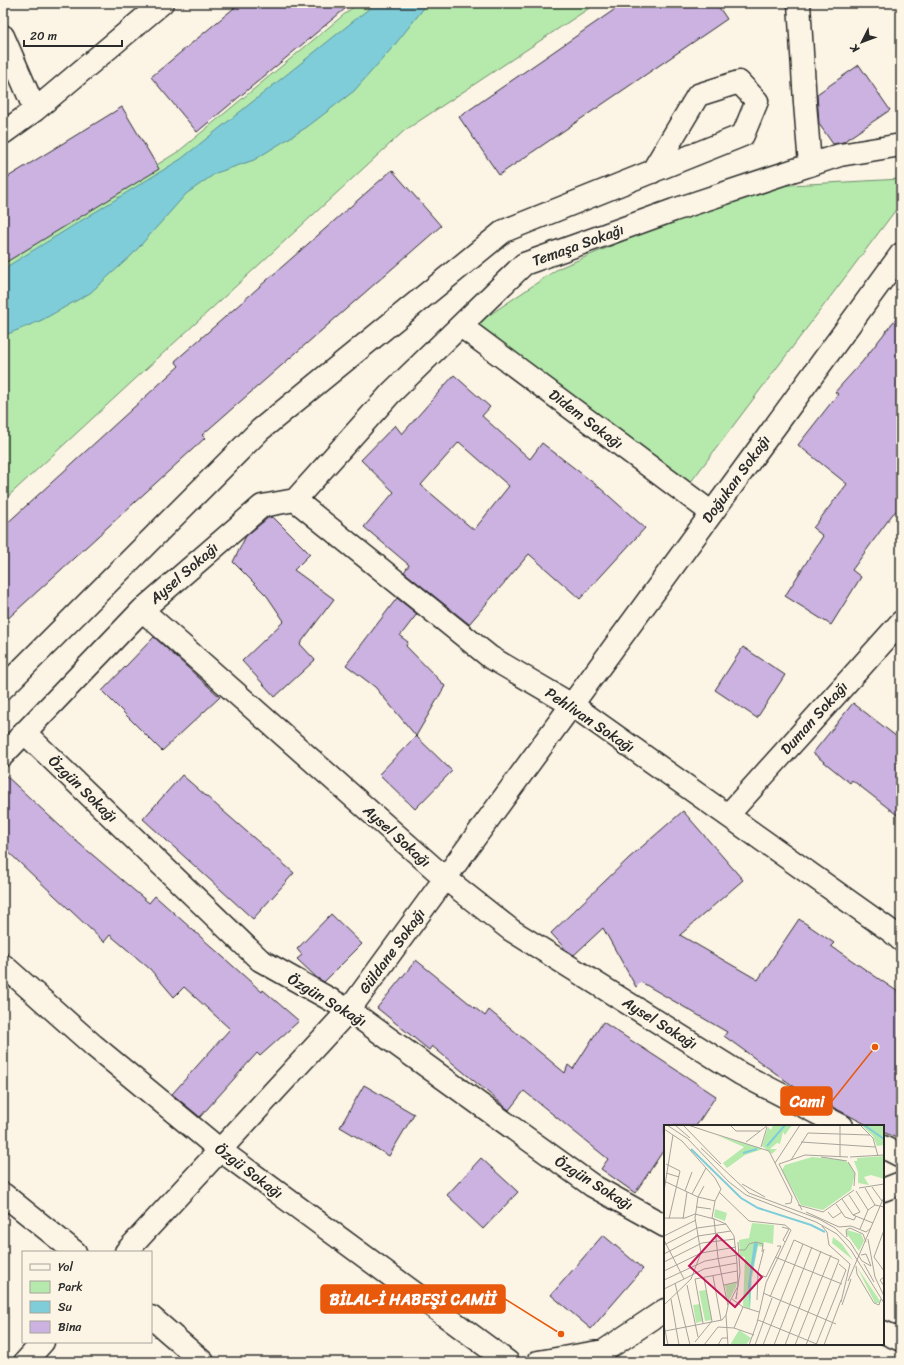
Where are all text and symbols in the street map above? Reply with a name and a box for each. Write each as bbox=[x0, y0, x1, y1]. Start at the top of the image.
scale bar bbox=[24, 22, 122, 48]
north arrow bbox=[842, 22, 882, 62]
text: 20 m bbox=[30, 25, 57, 47]
text: K bbox=[845, 39, 865, 58]
street label: Temaşa Sokağı bbox=[528, 216, 628, 274]
street label: Didem Sokağı bbox=[543, 382, 629, 456]
street label: Doğukan Sokağı bbox=[695, 429, 777, 529]
street label: Aysel Sokağı bbox=[143, 535, 224, 611]
street label: Duman Sokağı bbox=[774, 675, 854, 761]
street label: Pehlivan Sokağı bbox=[540, 680, 640, 760]
street label: Özgün Sokağı bbox=[42, 749, 124, 829]
street label: Aysel Sokağı bbox=[356, 797, 437, 874]
street label: Güldane Sokağı bbox=[352, 903, 432, 999]
street label: Özgün Sokağı bbox=[282, 966, 372, 1034]
street label: Aysel Sokağı bbox=[616, 989, 703, 1056]
callout: Cami bbox=[781, 1087, 832, 1115]
text: Cami bbox=[789, 1087, 826, 1116]
inset map bbox=[664, 1125, 884, 1345]
street label: Özgü Sokağı bbox=[209, 1136, 289, 1206]
street label: Özgün Sokağı bbox=[549, 1148, 639, 1218]
legend bbox=[22, 1251, 152, 1343]
text: Yol bbox=[58, 1256, 73, 1278]
text: Park bbox=[58, 1276, 83, 1298]
callout: BİLAL-İ HABEŞİ CAMİİ bbox=[321, 1285, 505, 1313]
text: BİLAL-İ HABEŞİ CAMİİ bbox=[330, 1285, 498, 1314]
text: Su bbox=[58, 1296, 73, 1318]
text: Bina bbox=[58, 1316, 82, 1338]

